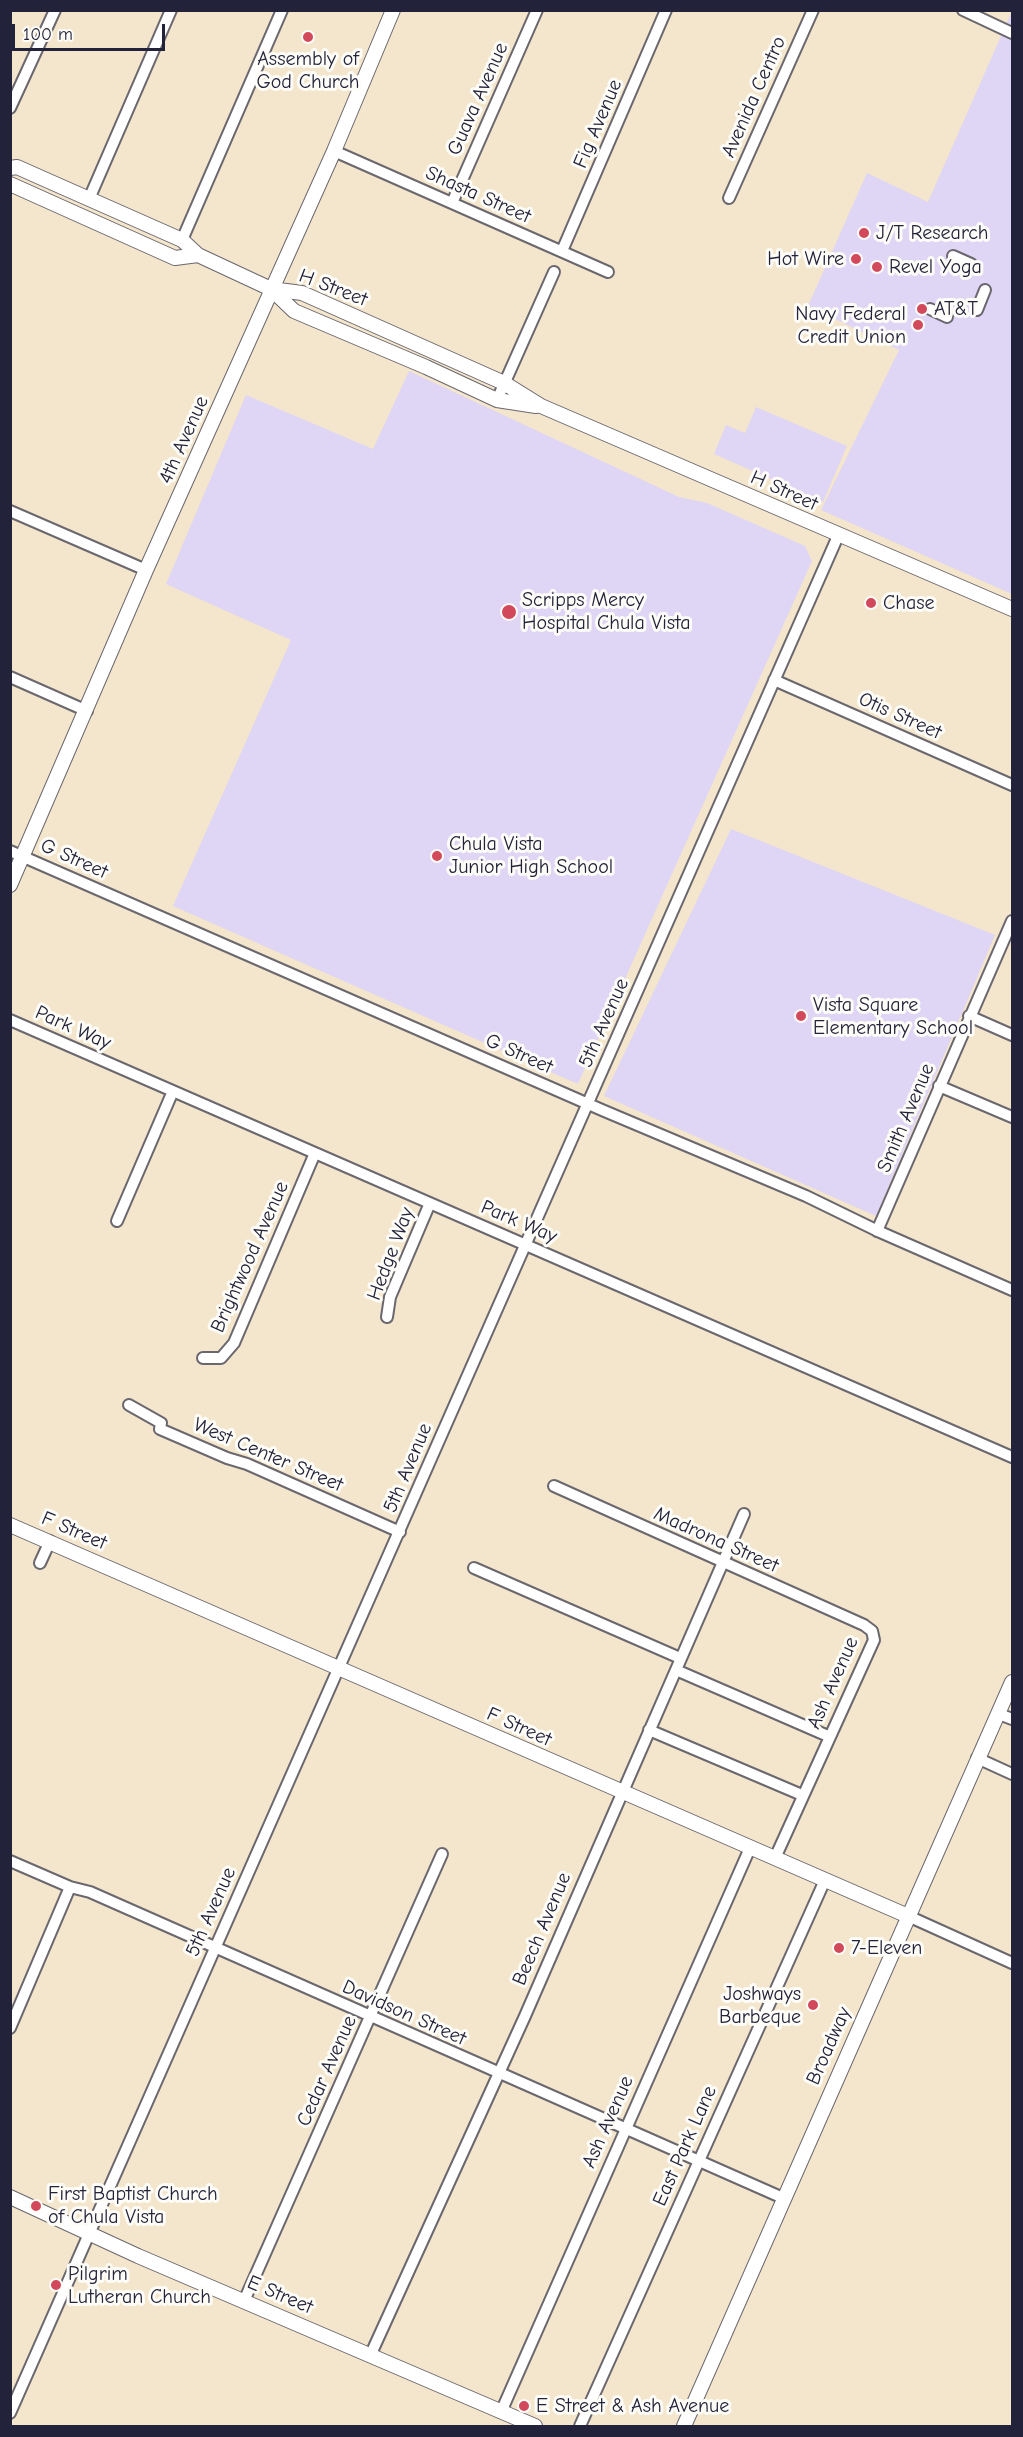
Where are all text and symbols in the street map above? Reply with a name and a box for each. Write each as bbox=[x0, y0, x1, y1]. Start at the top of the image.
scale bar bbox=[15, 12, 168, 50]
text: 100 m bbox=[23, 24, 73, 45]
marker: Assembly of God Church bbox=[301, 30, 315, 44]
street label: Avenida Centro bbox=[717, 33, 791, 161]
street label: Guava Avenue bbox=[442, 39, 514, 159]
place label: Assembly of God Church bbox=[256, 47, 360, 94]
street label: Fig Avenue bbox=[569, 76, 627, 172]
street label: Shasta Street bbox=[422, 161, 534, 229]
place label: J/T Research bbox=[876, 221, 989, 245]
marker: J/T Research bbox=[857, 226, 871, 240]
place label: Hot Wire bbox=[767, 247, 844, 271]
marker: Hot Wire bbox=[849, 252, 863, 266]
place label: Revel Yoga bbox=[889, 255, 982, 279]
marker: Revel Yoga bbox=[870, 260, 884, 274]
street label: H Street bbox=[295, 264, 371, 312]
place label: AT&T bbox=[934, 297, 978, 321]
place label: Navy Federal Credit Union bbox=[795, 302, 906, 349]
marker: AT&T bbox=[915, 302, 929, 316]
marker: Navy Federal Credit Union bbox=[911, 318, 925, 332]
street label: 4th Avenue bbox=[154, 392, 214, 488]
street label: H Street bbox=[747, 466, 821, 516]
place label: Scripps Mercy Hospital Chula Vista bbox=[522, 588, 691, 635]
place label: Chase bbox=[883, 591, 935, 615]
marker: Chase bbox=[864, 596, 878, 610]
marker: Scripps Mercy Hospital Chula Vista bbox=[500, 603, 518, 621]
street label: Otis Street bbox=[855, 687, 945, 745]
place label: Chula Vista Junior High School bbox=[449, 832, 613, 879]
street label: G Street bbox=[37, 834, 111, 884]
marker: Chula Vista Junior High School bbox=[430, 849, 444, 863]
street label: 5th Avenue bbox=[574, 975, 634, 1071]
place label: Vista Square Elementary School bbox=[813, 993, 973, 1040]
street label: Park Way bbox=[31, 1001, 115, 1055]
marker: Vista Square Elementary School bbox=[794, 1009, 808, 1023]
street label: G Street bbox=[482, 1029, 556, 1079]
street label: Smith Avenue bbox=[872, 1060, 940, 1176]
street label: Brightwood Avenue bbox=[206, 1178, 294, 1336]
street label: Park Way bbox=[477, 1195, 561, 1249]
street label: Hedge Way bbox=[362, 1204, 420, 1304]
street label: West Center Street bbox=[190, 1413, 346, 1497]
street label: 5th Avenue bbox=[378, 1420, 438, 1516]
street label: Madrona Street bbox=[650, 1502, 782, 1578]
street label: F Street bbox=[38, 1507, 110, 1555]
street label: Ash Avenue bbox=[802, 1633, 864, 1733]
street label: F Street bbox=[483, 1702, 555, 1752]
street label: 5th Avenue bbox=[181, 1864, 241, 1960]
street label: Beech Avenue bbox=[507, 1869, 577, 1989]
place label: 7-Eleven bbox=[851, 1936, 922, 1960]
marker: 7-Eleven bbox=[832, 1941, 846, 1955]
street label: Davidson Street bbox=[338, 1975, 470, 2051]
place label: Joshways Barbeque bbox=[719, 1982, 801, 2029]
marker: Joshways Barbeque bbox=[806, 1998, 820, 2012]
street label: Broadway bbox=[801, 2003, 857, 2089]
street label: Cedar Avenue bbox=[292, 2012, 362, 2130]
street label: Ash Avenue bbox=[577, 2072, 639, 2172]
street label: East Park Lane bbox=[648, 2082, 722, 2210]
place label: First Baptist Church of Chula Vista bbox=[48, 2182, 218, 2229]
marker: First Baptist Church of Chula Vista bbox=[29, 2199, 43, 2213]
place label: Pilgrim Lutheran Church bbox=[68, 2262, 211, 2309]
street label: E Street bbox=[244, 2271, 316, 2319]
marker: Pilgrim Lutheran Church bbox=[49, 2278, 63, 2292]
place label: E Street & Ash Avenue bbox=[536, 2394, 729, 2418]
marker: E Street & Ash Avenue bbox=[517, 2399, 531, 2413]

